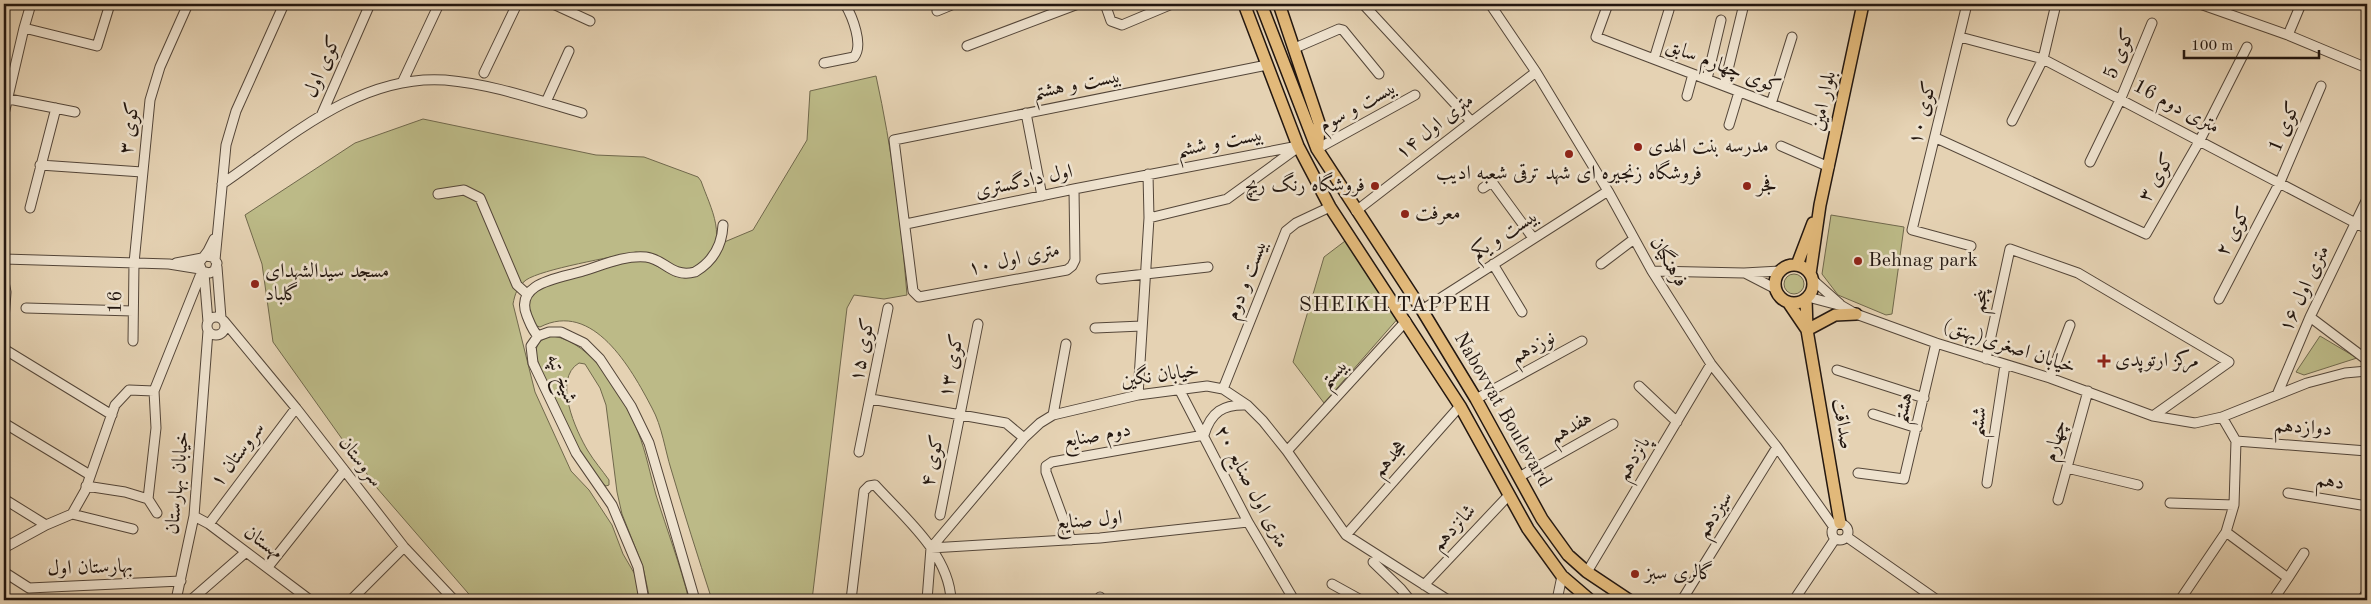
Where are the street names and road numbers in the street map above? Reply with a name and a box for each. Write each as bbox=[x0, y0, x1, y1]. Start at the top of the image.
street label: کوی 5 bbox=[2100, 26, 2140, 82]
street label: کوی اول bbox=[300, 33, 346, 101]
street label: کوی چهارم سابق bbox=[1661, 35, 1783, 104]
street label: بیست و هشتم bbox=[1031, 67, 1124, 111]
street label: بلوار امین bbox=[1808, 69, 1841, 133]
street label: 16 متری دوم bbox=[2127, 76, 2222, 143]
street label: بیست و سوم bbox=[1316, 78, 1403, 142]
street label: کوی ۱۰ bbox=[1905, 79, 1941, 147]
street label: ۱۴ متری اول bbox=[1392, 90, 1478, 164]
street label: کوی 1 bbox=[2265, 99, 2305, 155]
street label: کوی ۳ bbox=[115, 100, 145, 156]
street label: بیست و ششم bbox=[1175, 125, 1267, 169]
street label: کوی ۳ bbox=[2134, 150, 2180, 206]
street label: اول دادگستری bbox=[973, 159, 1075, 202]
street label: بیست و یکم bbox=[1467, 204, 1546, 270]
street label: کوی ۲ bbox=[2212, 204, 2256, 260]
street label: فرهنگیان bbox=[1645, 232, 1693, 291]
street label: بیست و دوم bbox=[1223, 237, 1277, 325]
street label: ۱۰ متری اول bbox=[966, 241, 1062, 279]
street label: ۱۶ متری اول bbox=[2276, 243, 2334, 335]
street label: پنجم bbox=[1969, 285, 2000, 316]
street label: 16 bbox=[106, 290, 126, 314]
street label: کوی ۱۵ bbox=[846, 316, 880, 384]
street label: خیابان اصغری(بهنق) bbox=[1940, 316, 2078, 379]
street label: نوزدهم bbox=[1508, 328, 1562, 374]
street label: Nabovvat Boulevard bbox=[1450, 329, 1554, 491]
street label: کوی ۱۳ bbox=[935, 332, 969, 400]
street label: شیخ تپه bbox=[536, 351, 580, 409]
street label: بیستم bbox=[1316, 355, 1358, 398]
street label: خیابان نگین bbox=[1119, 356, 1200, 391]
street label: هشتم bbox=[1891, 390, 1925, 427]
street label: صداقت bbox=[1828, 397, 1856, 451]
street label: ششم bbox=[1967, 405, 1999, 440]
street label: هفدهم bbox=[1546, 408, 1599, 454]
street label: دوازدهم bbox=[2273, 416, 2333, 447]
street label: چهارم bbox=[2041, 418, 2077, 466]
street label: سروستان ۱ bbox=[207, 419, 270, 492]
street label: دوم صنایع bbox=[1061, 420, 1134, 458]
street label: ۲۰ متری اول صنایع bbox=[1205, 422, 1292, 554]
street label: خیابان بهارستان bbox=[163, 431, 194, 536]
street label: پانزدهم bbox=[1613, 432, 1661, 488]
street label: سروستان bbox=[333, 433, 386, 492]
street label: کوی ۴ bbox=[917, 433, 949, 489]
street label: هجدهم bbox=[1369, 437, 1417, 486]
street label: دهم bbox=[2313, 470, 2346, 501]
street label: سیزدهم bbox=[1693, 488, 1743, 546]
street label: شانزدهم bbox=[1428, 501, 1485, 560]
street label: اول صنایع bbox=[1055, 508, 1124, 540]
street label: مهستان bbox=[239, 522, 287, 565]
street label: بهارستان اول bbox=[47, 557, 133, 580]

